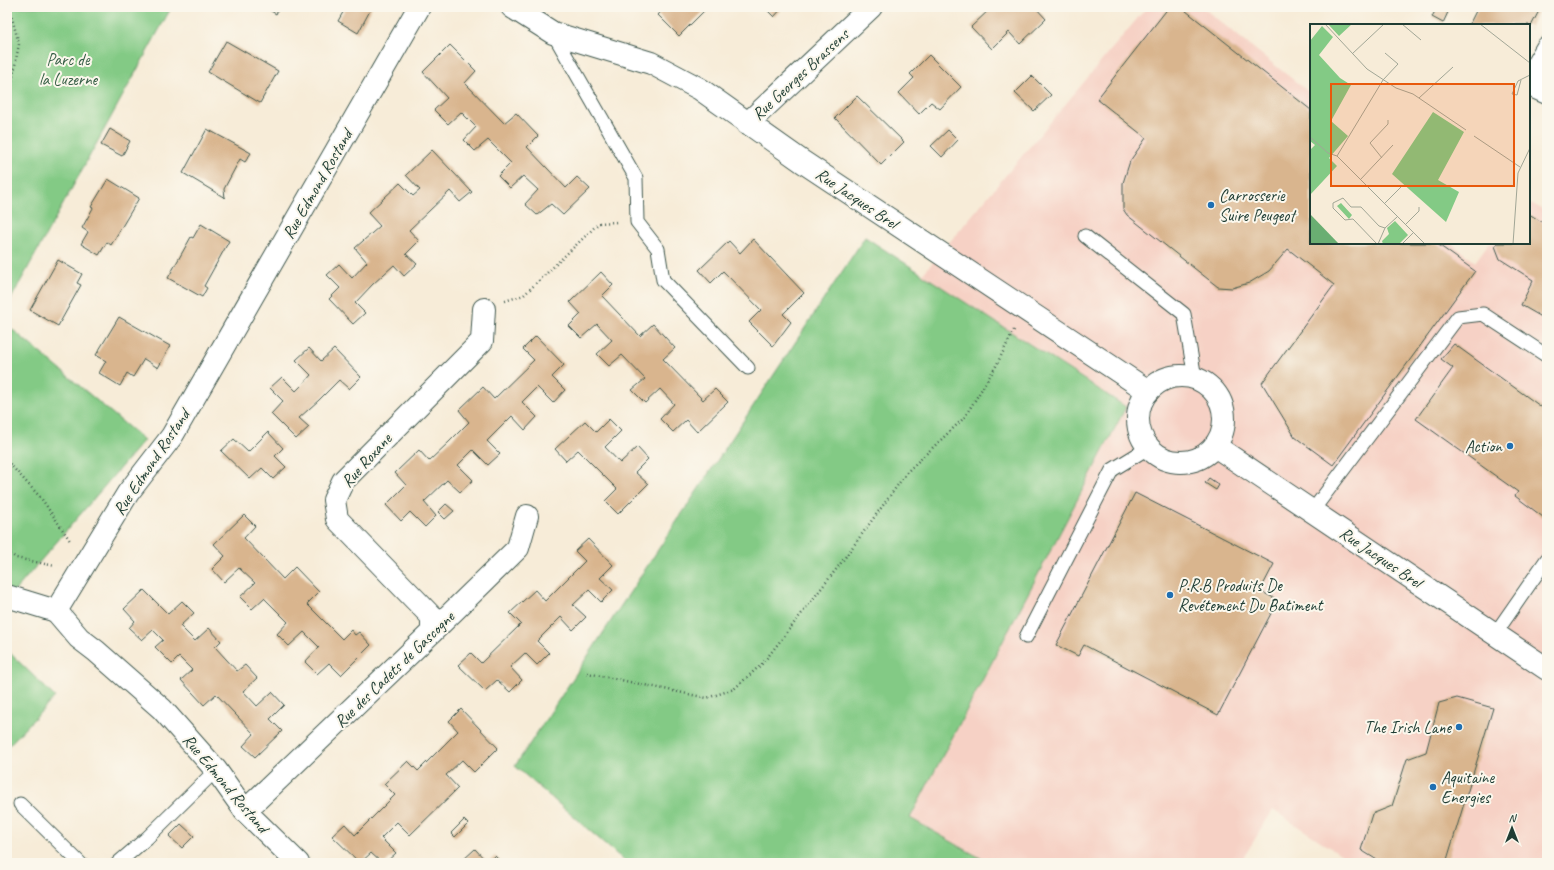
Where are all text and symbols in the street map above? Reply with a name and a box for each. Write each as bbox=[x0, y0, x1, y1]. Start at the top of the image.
street label: Rue Georges Brassens bbox=[748, 23, 854, 125]
inset map bbox=[1310, 24, 1530, 244]
park label: Parc de la Luzerne bbox=[39, 49, 99, 90]
street label: Rue Edmond Rostand bbox=[278, 123, 359, 243]
street label: Rue Jacques Brel bbox=[812, 163, 904, 235]
place label: Carrosserie Suire Peugeot bbox=[1219, 185, 1297, 226]
marker: Carrosserie Suire Peugeot bbox=[1206, 200, 1216, 210]
street label: Rue Edmond Rostand bbox=[108, 403, 196, 519]
street label: Rue Roxane bbox=[337, 428, 397, 492]
place label: Action bbox=[1465, 436, 1503, 457]
marker: Action bbox=[1505, 441, 1515, 451]
street label: Rue Jacques Brel bbox=[1336, 522, 1428, 594]
place label: P.R.B Produits De Revétement Du Batiment bbox=[1178, 575, 1325, 616]
marker: P.R.B Produits De Revétement Du Batiment bbox=[1165, 590, 1175, 600]
street label: Rue des Cadets de Gascogne bbox=[330, 606, 460, 732]
place label: The Irish Lane bbox=[1364, 717, 1452, 738]
marker: The Irish Lane bbox=[1454, 722, 1464, 732]
street label: Rue Edmond Rostand bbox=[178, 730, 275, 840]
place label: Aquitaine Energies bbox=[1441, 767, 1495, 808]
marker: Aquitaine Energies bbox=[1428, 782, 1438, 792]
north arrow bbox=[1492, 808, 1532, 848]
text: N bbox=[1509, 811, 1518, 825]

